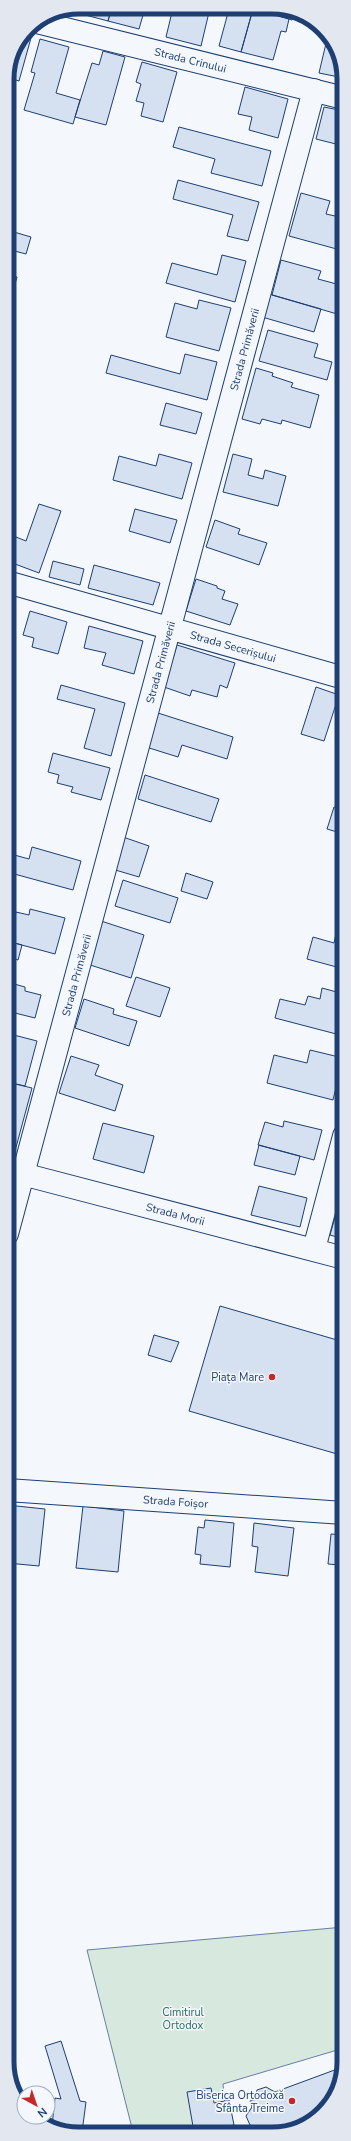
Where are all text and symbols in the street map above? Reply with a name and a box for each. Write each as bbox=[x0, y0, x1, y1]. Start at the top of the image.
street label: Strada Crinului bbox=[153, 44, 228, 77]
street label: Strada Primăverii bbox=[227, 307, 263, 392]
street label: Strada Primăverii bbox=[143, 620, 179, 705]
street label: Strada Secerișului bbox=[188, 627, 278, 666]
street label: Strada Primăverii bbox=[59, 933, 95, 1018]
street label: Strada Morii bbox=[144, 1200, 206, 1229]
place label: Piața Mare bbox=[211, 1370, 264, 1385]
marker: Piața Mare bbox=[267, 1372, 277, 1382]
street label: Strada Foișor bbox=[142, 1492, 209, 1512]
park label: Cimitirul Ortodox bbox=[162, 2005, 205, 2033]
north arrow bbox=[16, 2085, 56, 2125]
place label: Biserica Ortodoxă Sfânta Treime bbox=[196, 2088, 284, 2116]
marker: Biserica Ortodoxă Sfânta Treime bbox=[287, 2096, 297, 2106]
text: N bbox=[34, 2104, 50, 2121]

